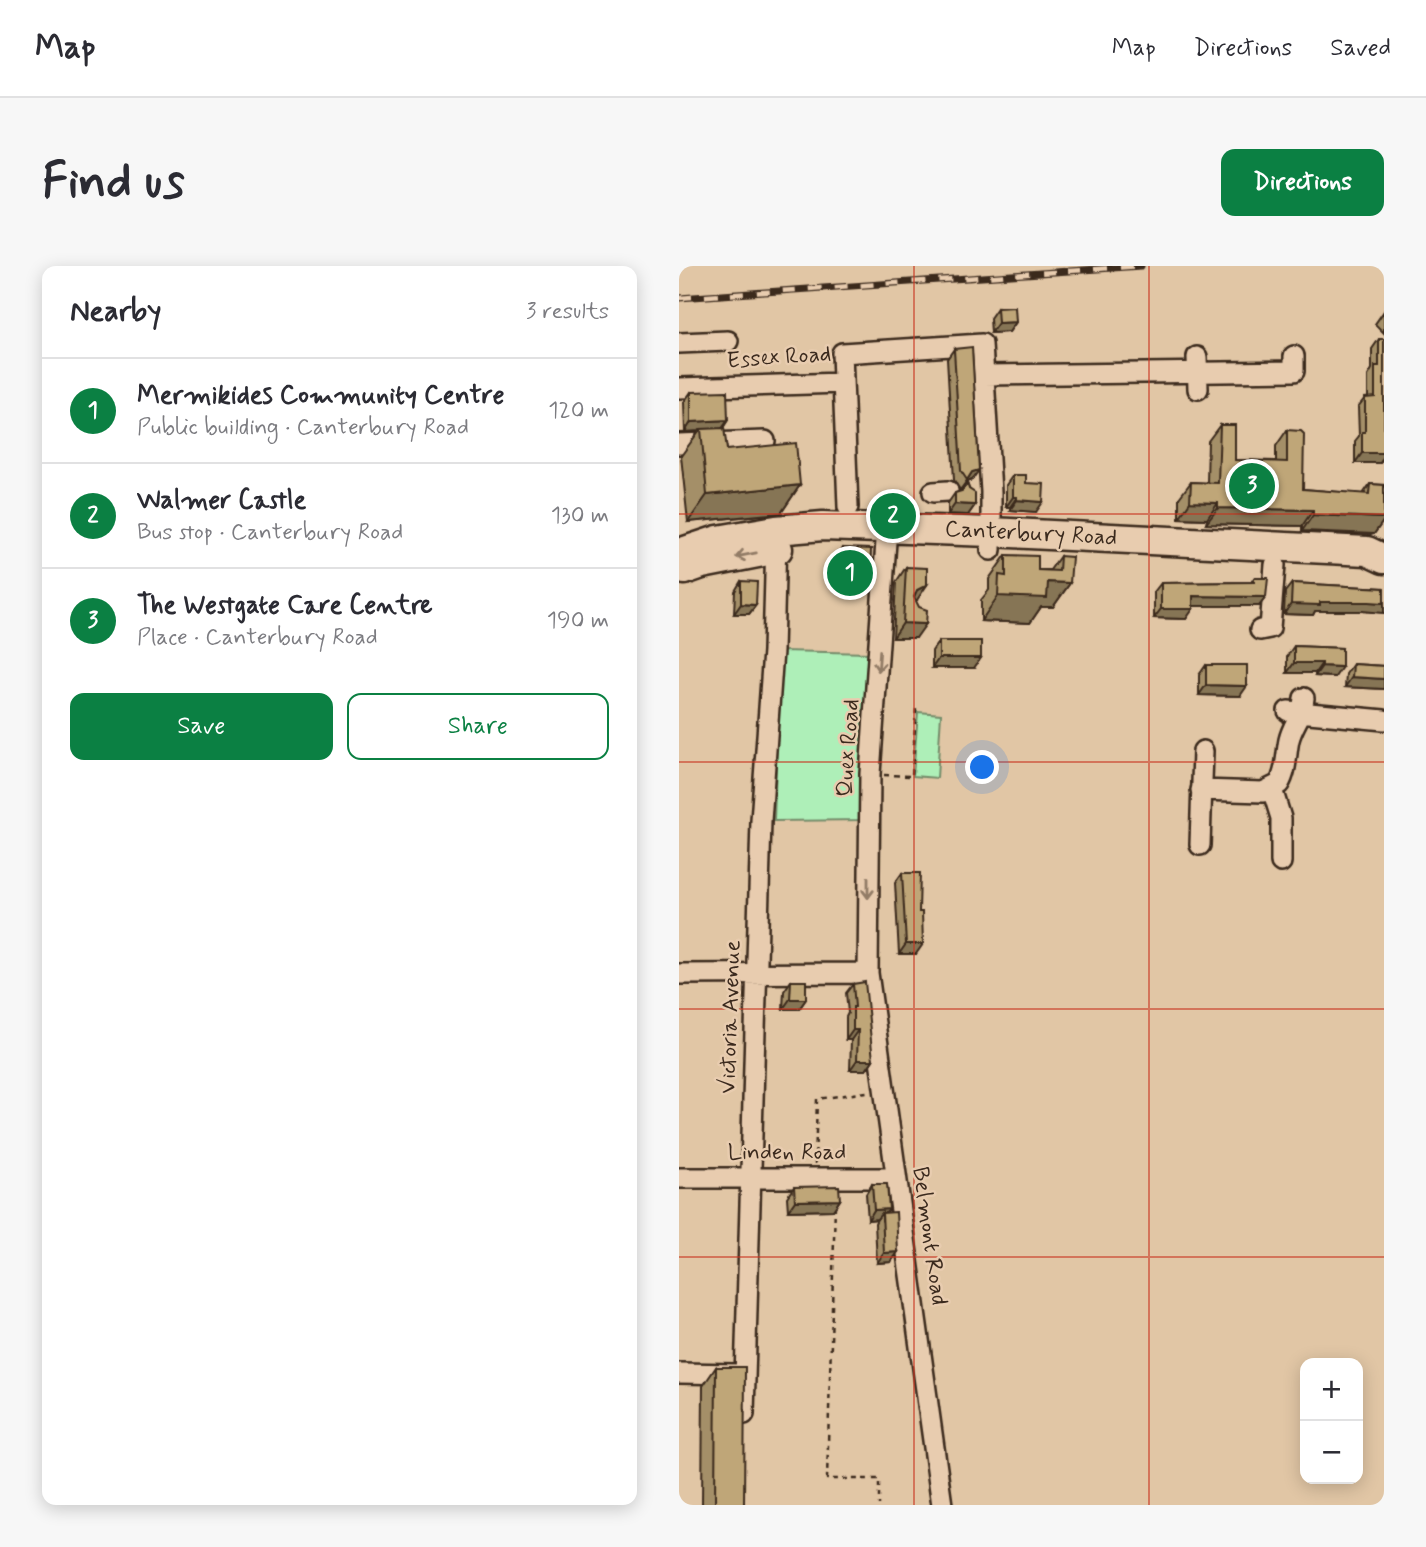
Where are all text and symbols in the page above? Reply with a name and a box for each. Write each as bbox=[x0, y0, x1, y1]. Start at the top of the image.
text: Map bbox=[35, 26, 95, 70]
text: Map bbox=[1112, 33, 1156, 64]
text: Directions bbox=[1194, 33, 1292, 64]
text: Saved bbox=[1330, 33, 1391, 64]
button: Directions bbox=[1221, 149, 1384, 216]
text: Find us bbox=[42, 150, 185, 215]
text: Nearby bbox=[70, 292, 161, 331]
text: 3 results bbox=[526, 297, 609, 327]
street label: Essex Road bbox=[726, 339, 832, 377]
text: Mermikides Community Centre bbox=[137, 379, 505, 413]
text: 1 bbox=[88, 396, 98, 426]
text: 120 m bbox=[548, 396, 609, 426]
text: Public building · Canterbury Road bbox=[137, 413, 469, 443]
pin: 3 bbox=[1229, 460, 1275, 512]
text: Walmer Castle bbox=[137, 484, 306, 518]
pin: 2 bbox=[870, 490, 916, 542]
text: 2 bbox=[87, 501, 99, 531]
text: 130 m bbox=[551, 501, 609, 531]
street label: Canterbury Road bbox=[944, 515, 1118, 553]
text: Bus stop · Canterbury Road bbox=[137, 518, 403, 548]
pin: 1 bbox=[827, 547, 873, 599]
one-way arrow bbox=[735, 549, 758, 563]
text: The Westgate Care Centre bbox=[137, 589, 432, 623]
text: 3 bbox=[88, 606, 98, 636]
text: 190 m bbox=[547, 606, 609, 636]
text: Place · Canterbury Road bbox=[137, 623, 378, 653]
one-way arrow bbox=[872, 650, 885, 672]
button: Save bbox=[70, 693, 333, 760]
button: Share bbox=[347, 693, 609, 760]
street label: Quex Road bbox=[831, 698, 867, 798]
your location bbox=[965, 750, 999, 784]
one-way arrow bbox=[861, 877, 875, 900]
street label: Victoria Avenue bbox=[713, 940, 749, 1094]
street label: Linden Road bbox=[728, 1138, 846, 1168]
street label: Belmont Road bbox=[904, 1165, 954, 1307]
map controls bbox=[1300, 1358, 1363, 1484]
button: + bbox=[1300, 1358, 1363, 1421]
button: − bbox=[1300, 1421, 1363, 1484]

